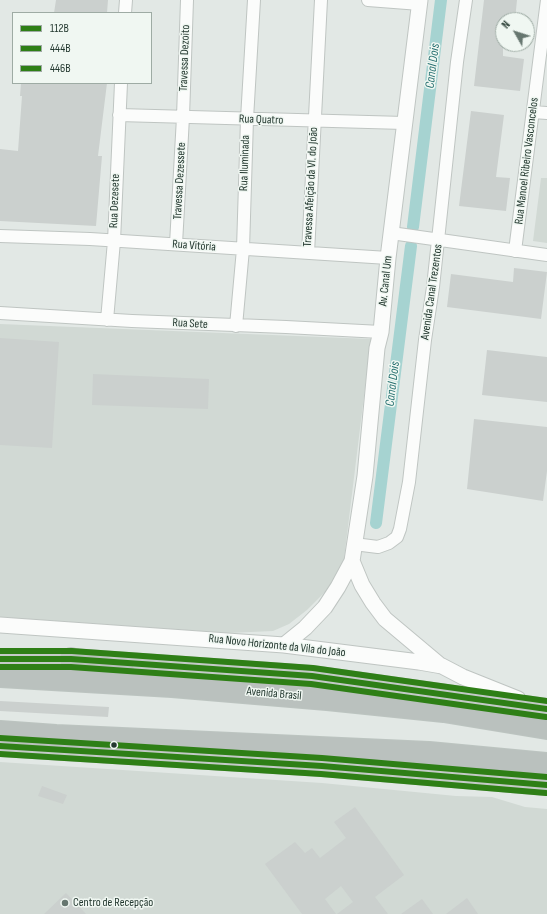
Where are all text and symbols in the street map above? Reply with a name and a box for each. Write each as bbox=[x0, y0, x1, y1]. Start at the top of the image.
legend bbox=[12, 12, 152, 84]
north arrow bbox=[495, 12, 535, 52]
text: N bbox=[499, 18, 513, 31]
text: 112B bbox=[50, 21, 69, 36]
street label: Travessa Dezoito bbox=[177, 24, 193, 92]
text: 444B bbox=[50, 41, 70, 56]
water label: Canal Dois bbox=[423, 43, 443, 89]
text: 446B bbox=[50, 61, 71, 76]
street label: Rua Manoel Ribeiro Vasconcelos bbox=[512, 97, 542, 225]
street label: Rua Quatro bbox=[238, 112, 284, 128]
street label: Travessa Afeição da Vl. do João bbox=[301, 127, 321, 247]
street label: Rua Iluminada bbox=[237, 135, 253, 191]
street label: Travessa Dezessete bbox=[171, 142, 189, 220]
street label: Rua Dezesete bbox=[107, 174, 123, 228]
street label: Rua Vitória bbox=[172, 237, 216, 255]
street label: Avenida Canal Trezentos bbox=[418, 243, 446, 341]
street label: Av. Canal Um bbox=[376, 255, 396, 307]
street label: Rua Sete bbox=[172, 316, 208, 332]
water label: Canal Dois bbox=[383, 361, 403, 407]
street label: Rua Novo Horizonte da Vila do João bbox=[208, 632, 346, 660]
street label: Avenida Brasil bbox=[246, 684, 302, 704]
unlabelled marker bbox=[109, 740, 119, 750]
place label: Centro de Recepção bbox=[73, 896, 153, 910]
marker: Centro de Recepção bbox=[60, 898, 70, 908]

